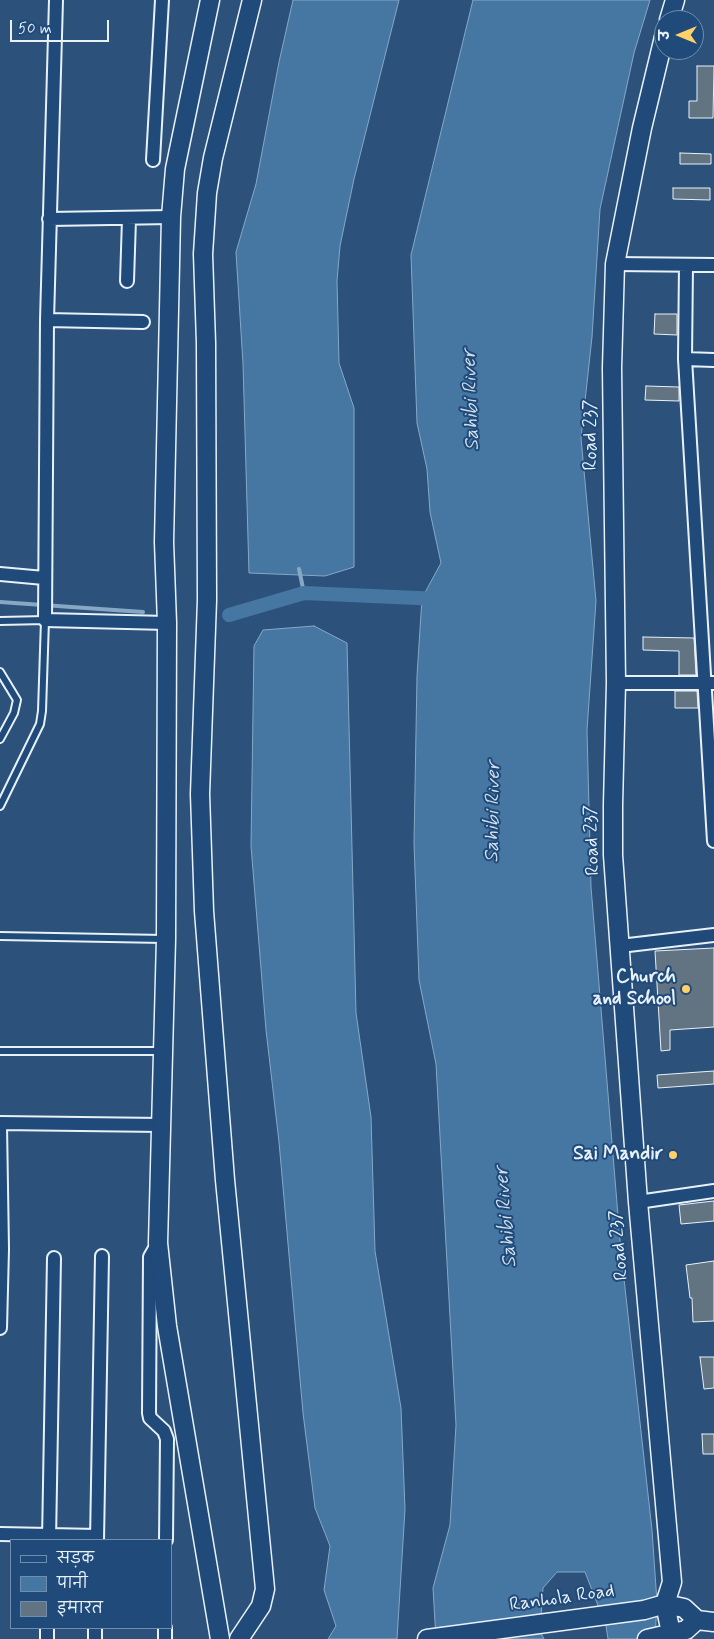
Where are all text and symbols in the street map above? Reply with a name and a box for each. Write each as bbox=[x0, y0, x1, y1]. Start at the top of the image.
scale bar bbox=[12, 10, 111, 42]
north arrow bbox=[654, 10, 704, 60]
text: 50 m bbox=[18, 19, 52, 39]
text: उ bbox=[656, 30, 674, 40]
water label: Sahibi River bbox=[458, 349, 486, 451]
street label: Road 237 bbox=[581, 399, 603, 471]
water label: Sahibi River bbox=[481, 761, 507, 863]
street label: Road 237 bbox=[580, 804, 606, 876]
place label: Church and School bbox=[593, 967, 676, 1011]
marker: Church and School bbox=[680, 983, 692, 995]
place label: Sai Mandir bbox=[573, 1144, 663, 1166]
marker: Sai Mandir bbox=[667, 1149, 679, 1161]
water label: Sahibi River bbox=[491, 1165, 523, 1269]
street label: Road 237 bbox=[606, 1209, 634, 1281]
legend bbox=[10, 1539, 172, 1629]
text: सड़क bbox=[57, 1549, 94, 1569]
text: पानी bbox=[57, 1574, 88, 1594]
street label: Ranhola Road bbox=[508, 1580, 616, 1618]
text: इमारत bbox=[57, 1599, 103, 1619]

